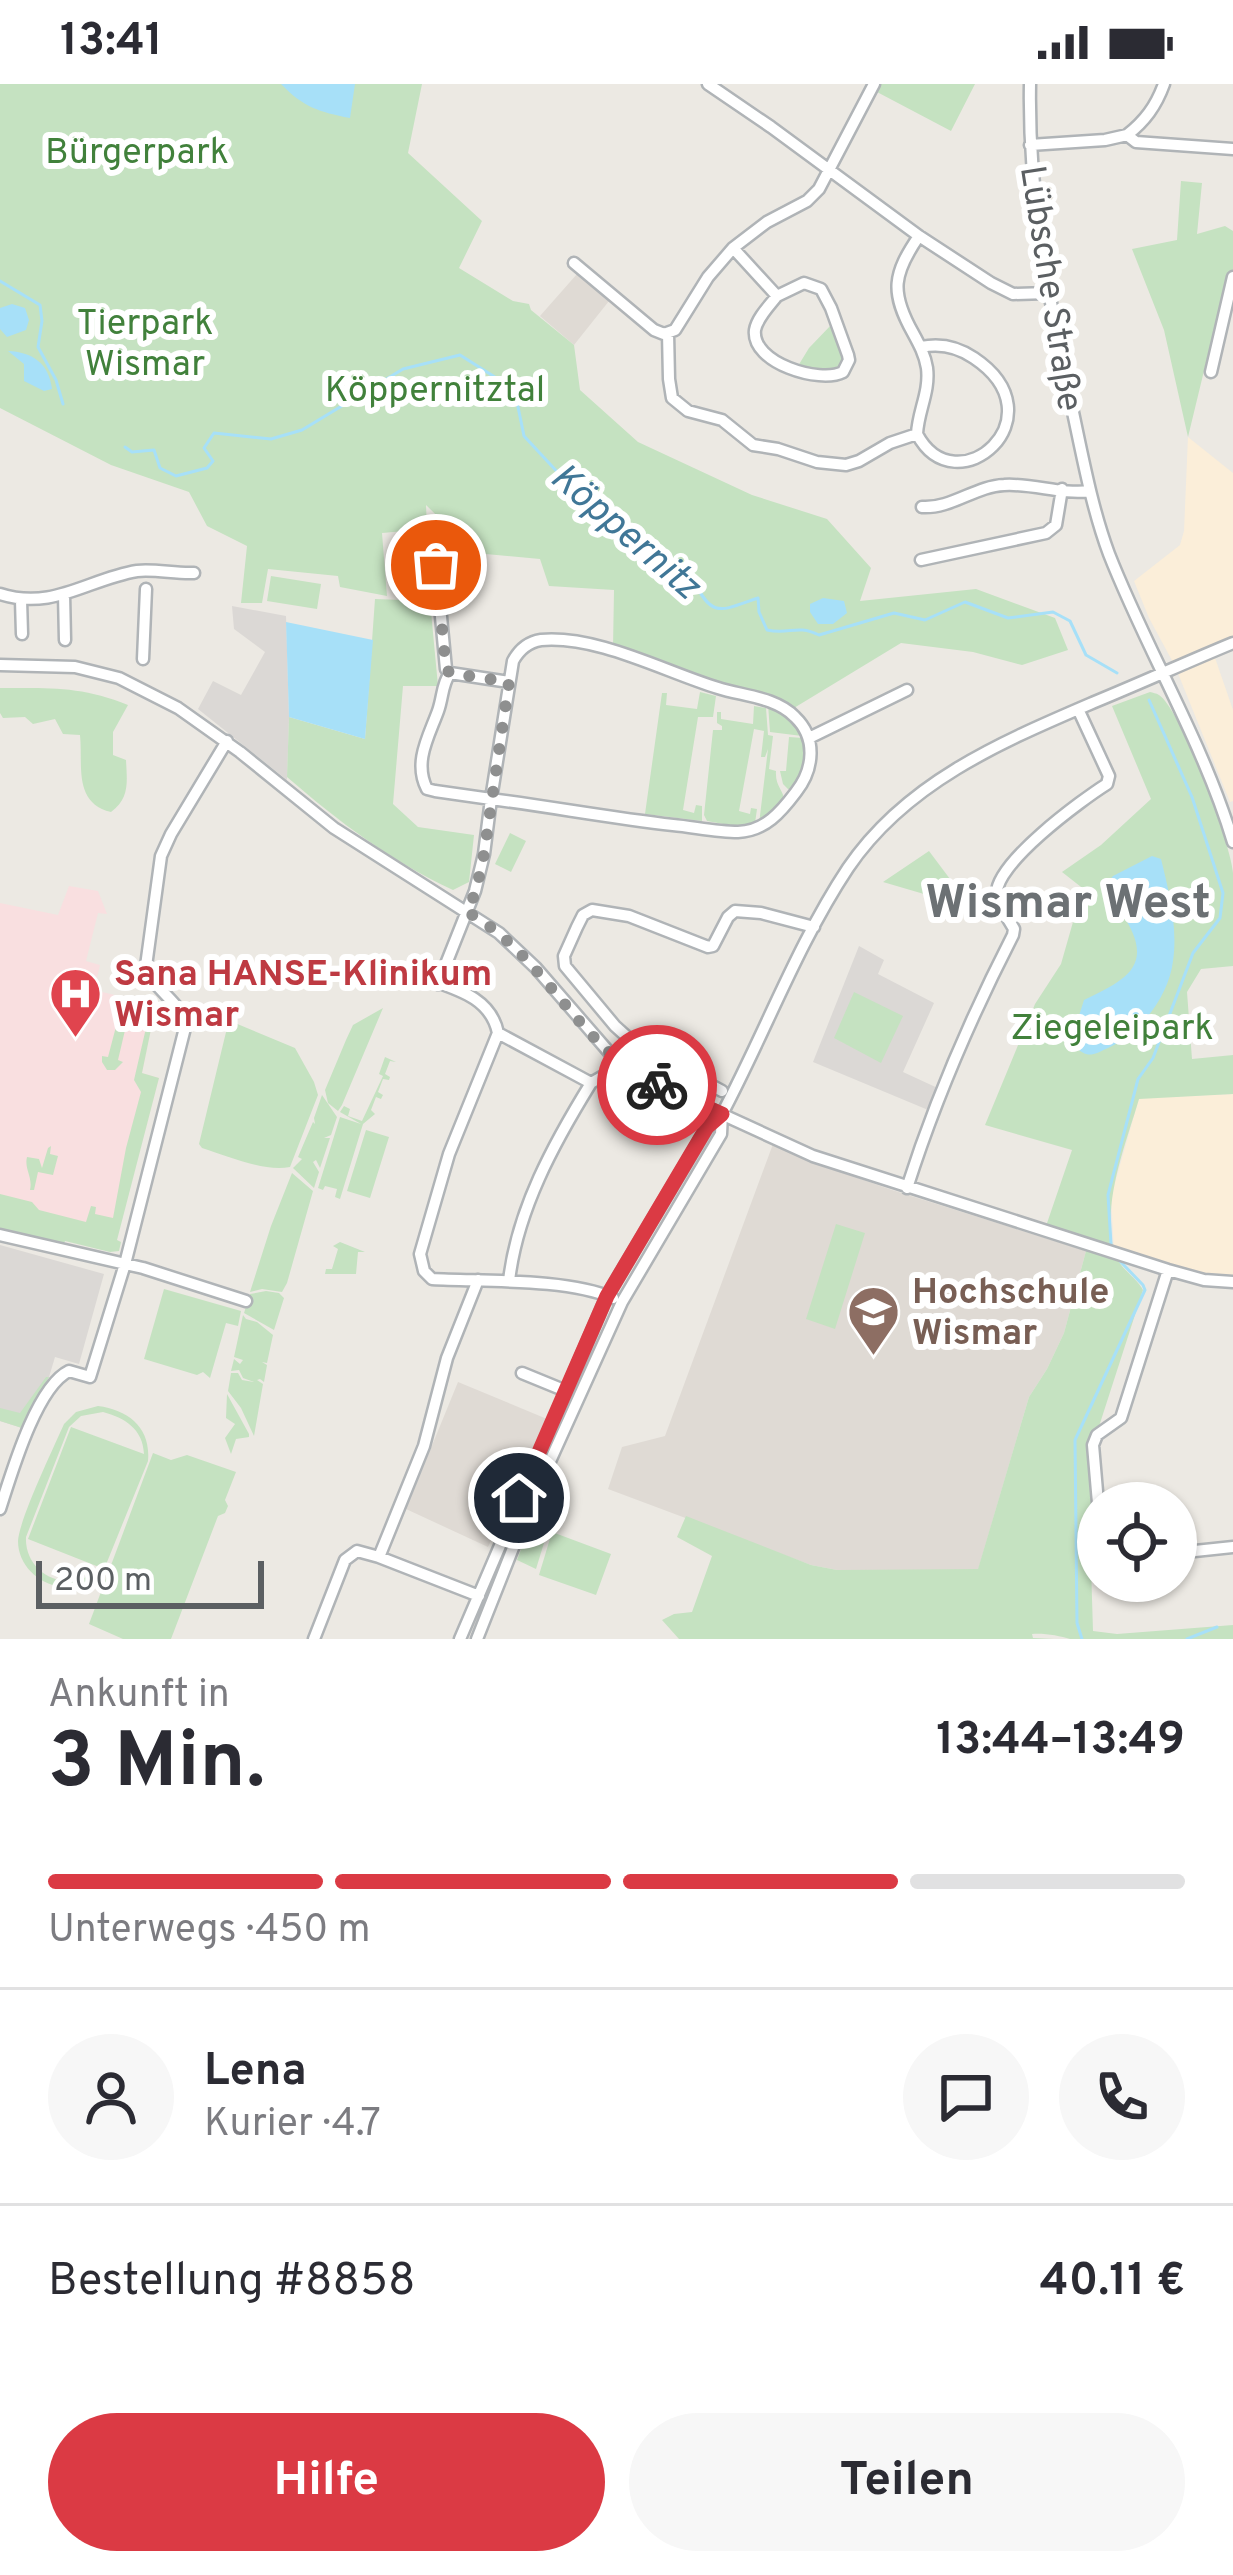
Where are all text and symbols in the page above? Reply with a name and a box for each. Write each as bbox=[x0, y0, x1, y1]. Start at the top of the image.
text: 13:41 bbox=[60, 14, 163, 71]
park label: Bürgerpark bbox=[45, 131, 229, 177]
street label: Lübsche Straße bbox=[1007, 162, 1091, 415]
park label: Tierpark Wismar bbox=[77, 302, 213, 389]
park label: Köppernitztal bbox=[325, 369, 545, 415]
water label: Köppernitz bbox=[539, 455, 710, 613]
pin bbox=[385, 514, 487, 616]
icon: bag bbox=[403, 532, 469, 598]
district label: Wismar West bbox=[925, 875, 1211, 935]
place label: Sana HANSE-Klinikum Wismar bbox=[114, 953, 492, 1040]
hospital icon: Sana HANSE-Klinikum Wismar bbox=[47, 965, 103, 1039]
park label: Ziegeleipark bbox=[1010, 1007, 1214, 1053]
courier bbox=[597, 1025, 717, 1145]
icon: bike bbox=[624, 1052, 690, 1118]
place label: Hochschule Wismar bbox=[912, 1271, 1109, 1358]
school or university icon: Hochschule Wismar bbox=[845, 1283, 901, 1357]
pin bbox=[468, 1447, 570, 1549]
icon: home bbox=[486, 1465, 552, 1531]
map controls bbox=[1077, 1482, 1197, 1602]
button: locate bbox=[1077, 1482, 1197, 1602]
scale bar bbox=[36, 1555, 264, 1608]
text: 200 m bbox=[54, 1561, 152, 1603]
text: Ankunft in bbox=[48, 1672, 230, 1721]
text: 13:44–13:49 bbox=[936, 1713, 1185, 1770]
text: 3 Min. bbox=[48, 1716, 265, 1815]
text: Unterwegs · 450 m bbox=[48, 1907, 371, 1956]
button: person bbox=[48, 2034, 174, 2160]
button: chat bbox=[903, 2034, 1029, 2160]
button: phone bbox=[1059, 2034, 1185, 2160]
text: Lena bbox=[204, 2044, 306, 2101]
text: Kurier · 4.7 bbox=[204, 2101, 381, 2150]
text: Bestellung #8858 bbox=[48, 2254, 415, 2311]
text: 40.11 € bbox=[1040, 2254, 1185, 2311]
button: Hilfe bbox=[48, 2413, 605, 2551]
button: Teilen bbox=[629, 2413, 1185, 2551]

